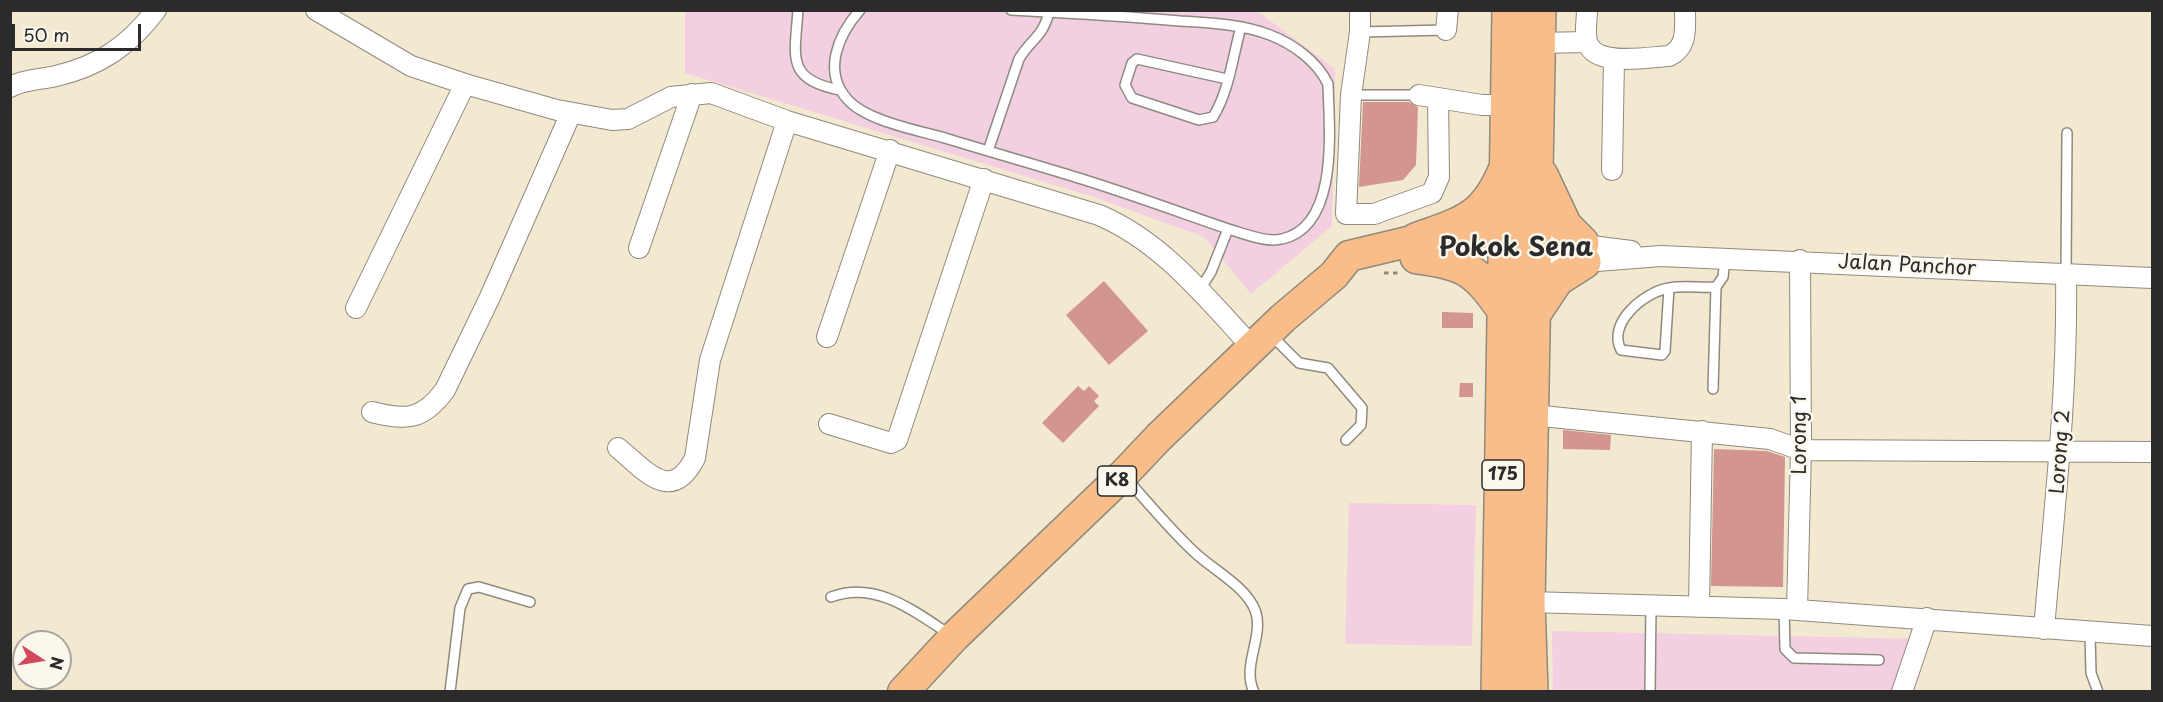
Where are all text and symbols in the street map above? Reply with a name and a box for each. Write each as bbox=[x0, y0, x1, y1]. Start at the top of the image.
scale bar bbox=[15, 12, 144, 50]
text: 50 m bbox=[23, 21, 70, 48]
district label: Pokok Sena bbox=[1439, 233, 1593, 265]
street label: Jalan Panchor bbox=[1837, 250, 1977, 282]
street label: Lorong 1 bbox=[1788, 395, 1812, 475]
street label: Lorong 2 bbox=[2046, 409, 2076, 495]
road number: 175 bbox=[1482, 460, 1524, 490]
road number: K8 bbox=[1098, 466, 1136, 496]
north arrow bbox=[12, 630, 72, 690]
text: N bbox=[45, 655, 71, 672]

